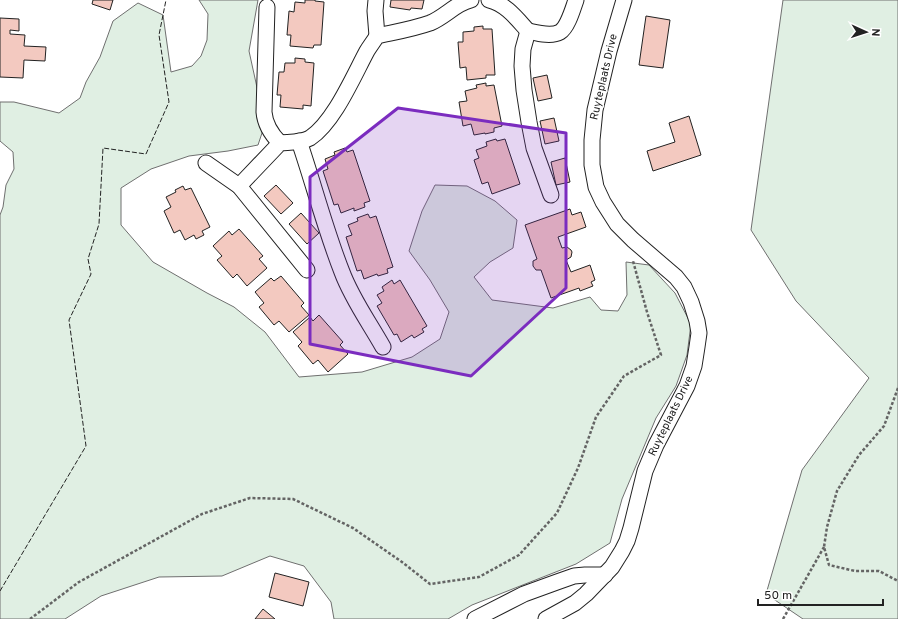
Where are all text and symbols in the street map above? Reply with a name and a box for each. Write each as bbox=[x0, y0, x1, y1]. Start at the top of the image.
north arrow bbox=[846, 12, 886, 52]
text: N bbox=[868, 28, 882, 37]
street label: Ruyteplaats Drive bbox=[587, 33, 621, 121]
street label: Ruyteplaats Drive bbox=[645, 373, 697, 459]
scale bar bbox=[758, 581, 883, 607]
text: 50 m bbox=[764, 588, 792, 604]

